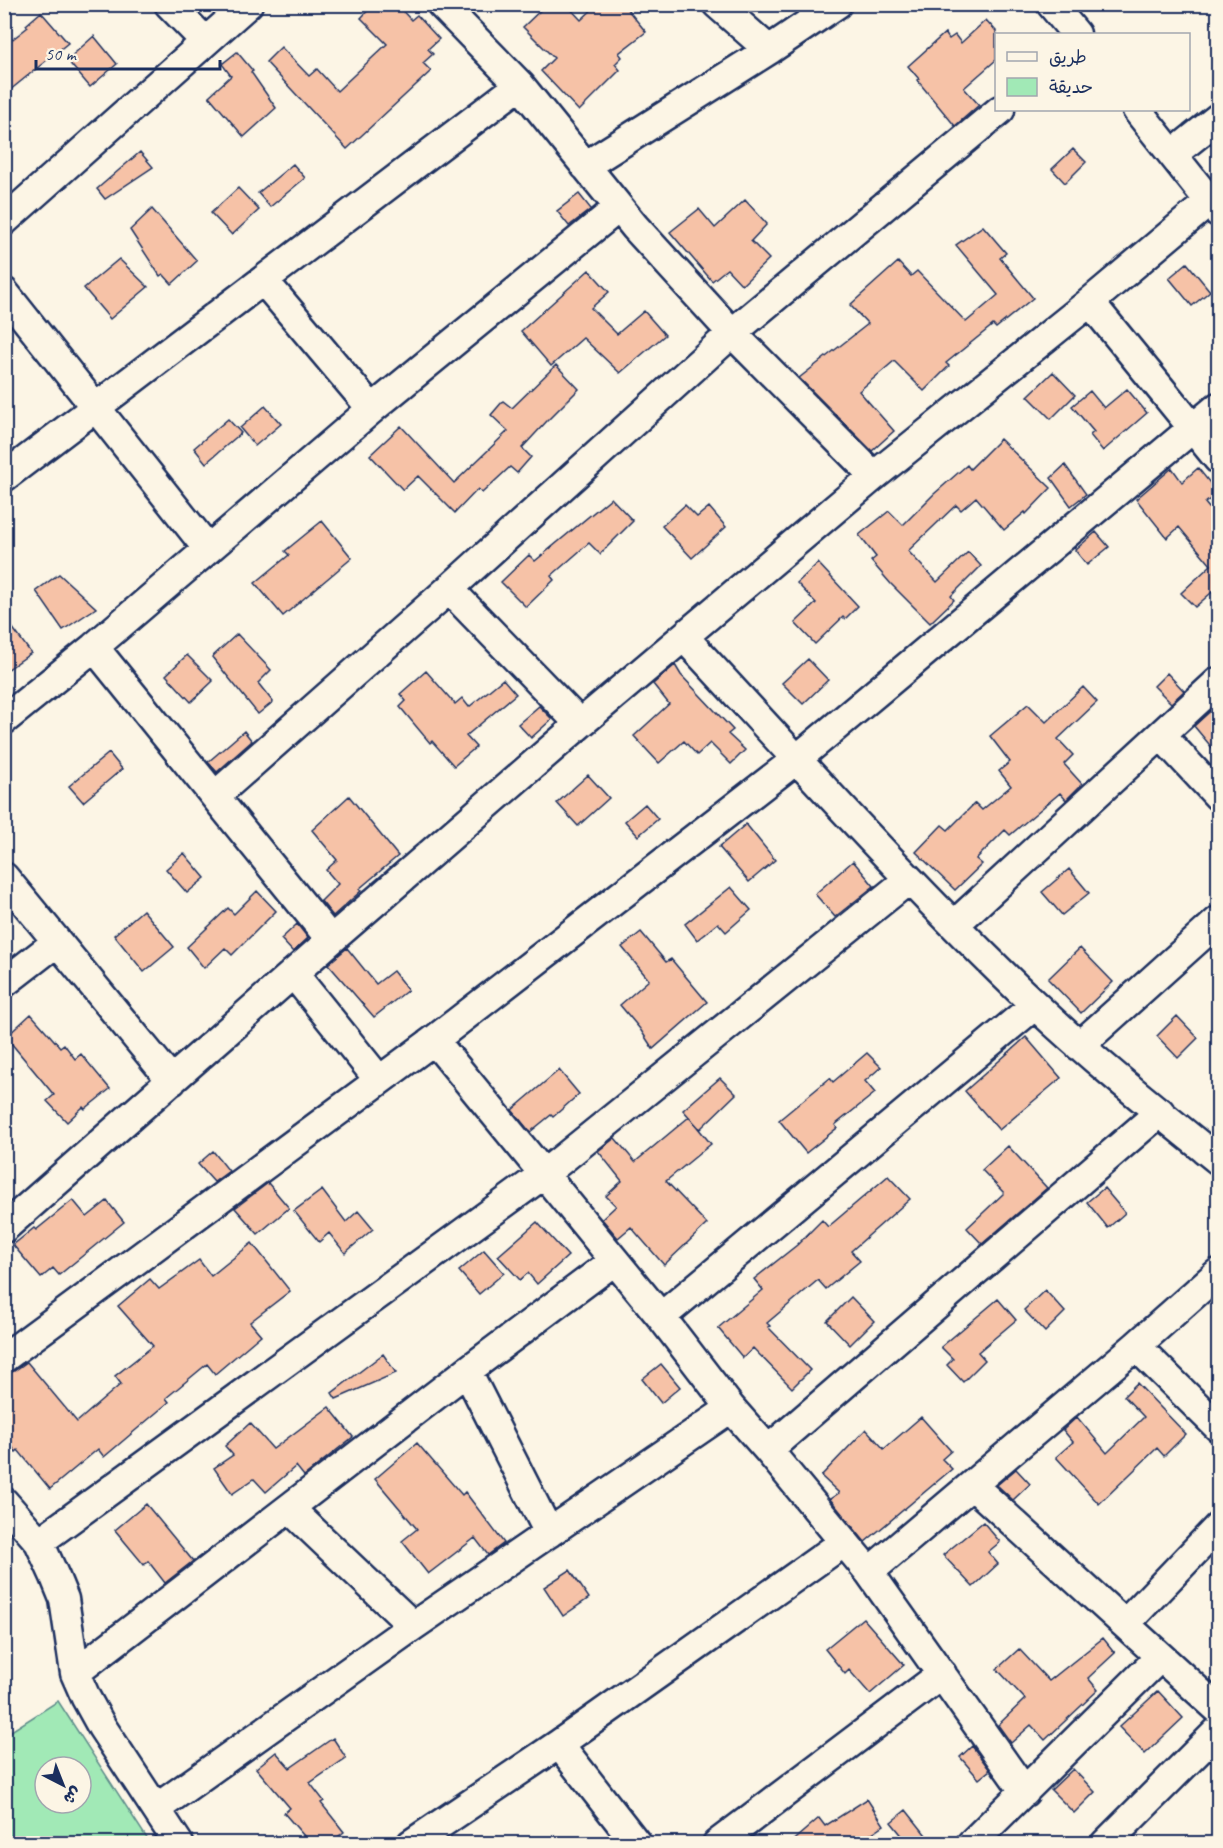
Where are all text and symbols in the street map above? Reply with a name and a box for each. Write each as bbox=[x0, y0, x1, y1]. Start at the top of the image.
scale bar bbox=[36, 33, 220, 71]
legend bbox=[995, 33, 1190, 111]
text: 50 m bbox=[45, 43, 78, 65]
text: طريق bbox=[1049, 46, 1087, 68]
text: حديقة bbox=[1049, 76, 1093, 98]
north arrow bbox=[33, 1755, 93, 1815]
text: ش bbox=[59, 1782, 86, 1809]

